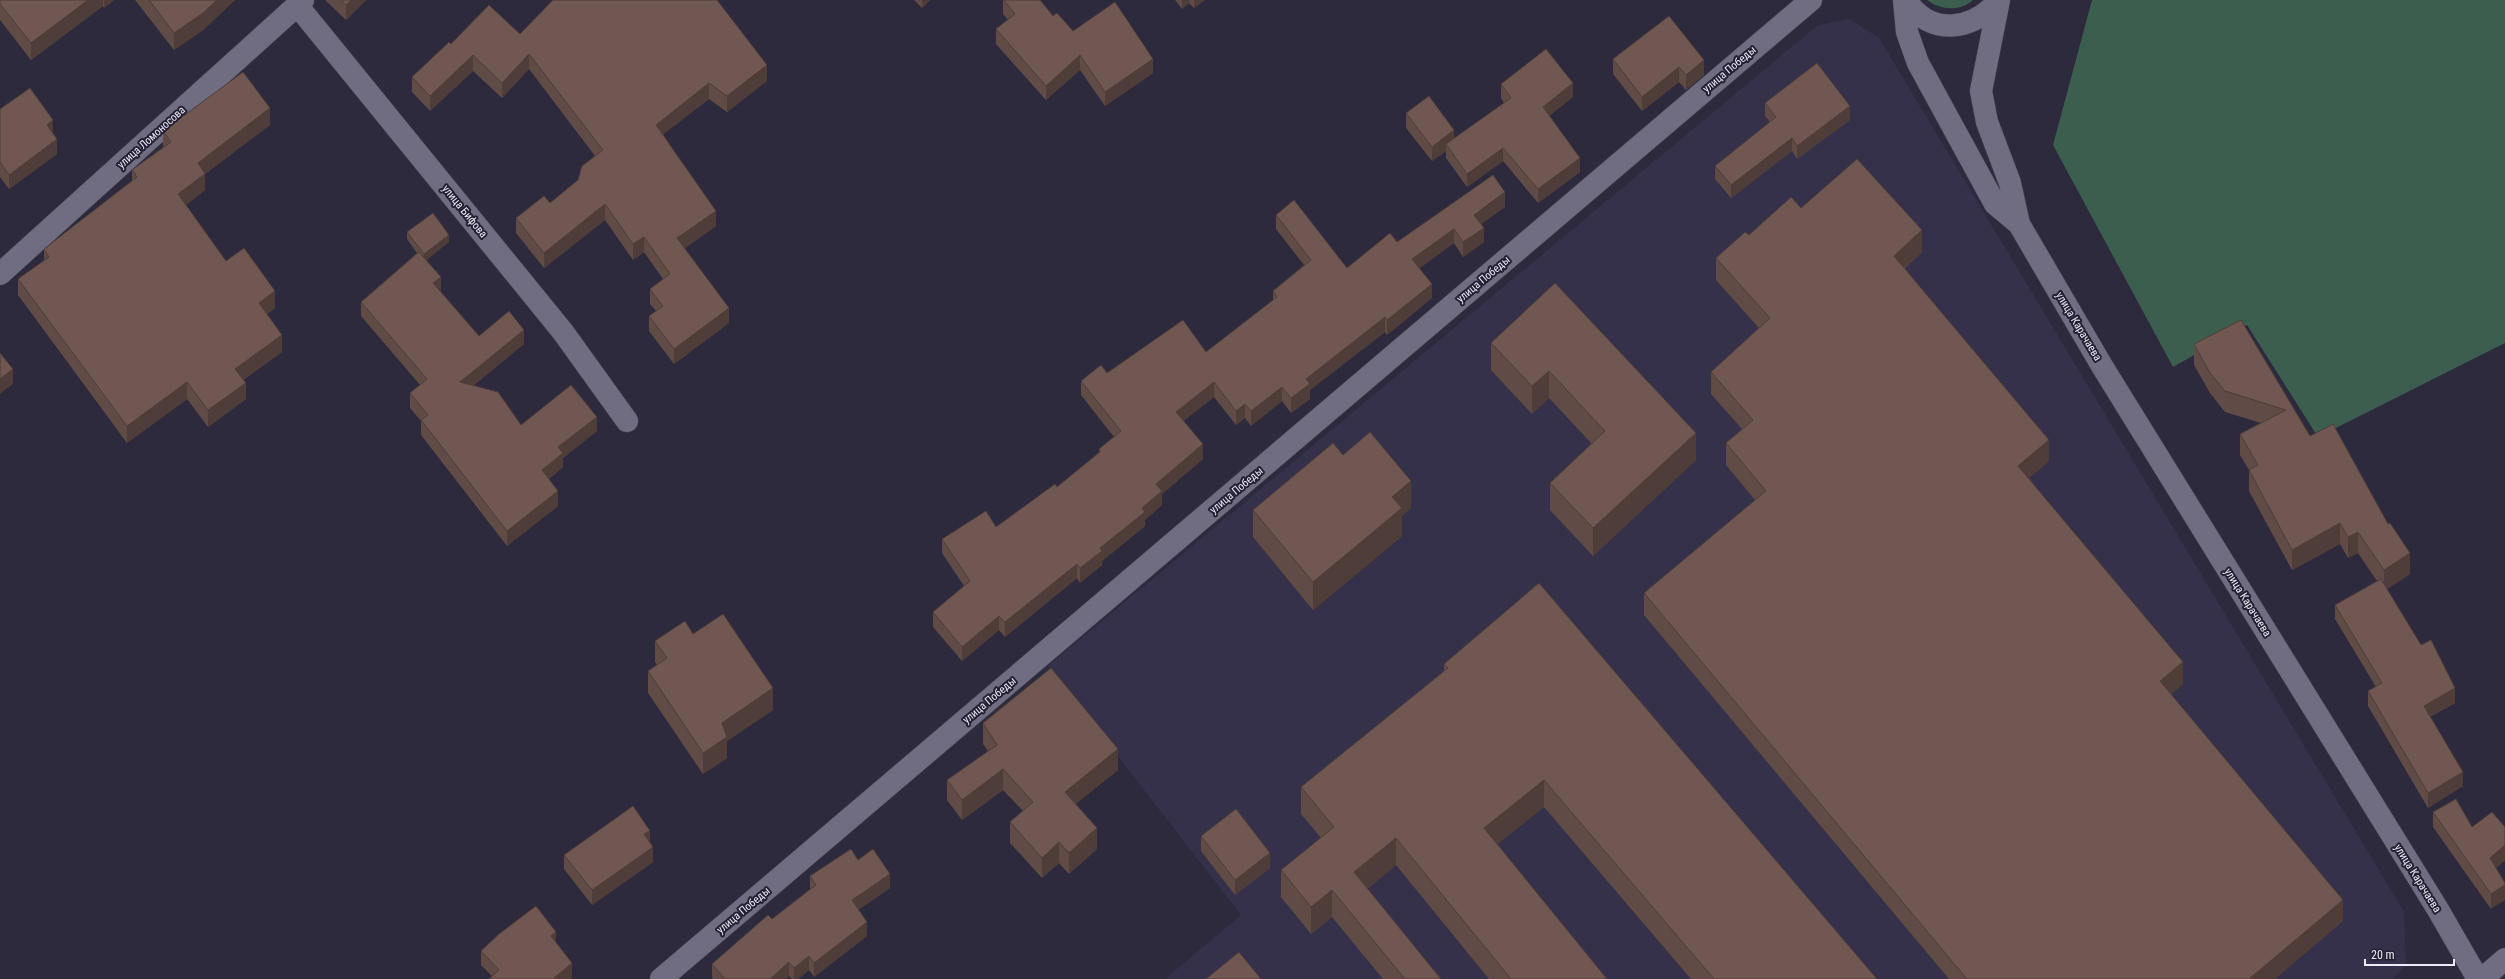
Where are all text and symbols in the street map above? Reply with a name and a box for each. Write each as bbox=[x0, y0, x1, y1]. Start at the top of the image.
street label: улица Победы bbox=[1700, 43, 1759, 95]
street label: улица Ломоносова bbox=[115, 104, 188, 171]
street label: улица Бифова bbox=[439, 182, 490, 240]
street label: улица Победы bbox=[1454, 253, 1513, 305]
street label: улица Карачаева bbox=[2053, 290, 2104, 363]
street label: улица Победы bbox=[1207, 464, 1266, 516]
street label: улица Карачаева bbox=[2221, 566, 2274, 639]
street label: улица Победы bbox=[960, 674, 1019, 726]
street label: улица Карачаева bbox=[2391, 842, 2444, 915]
street label: улица Победы bbox=[714, 884, 773, 936]
scale bar bbox=[2365, 941, 2454, 967]
text: 20 m bbox=[2371, 948, 2395, 962]

